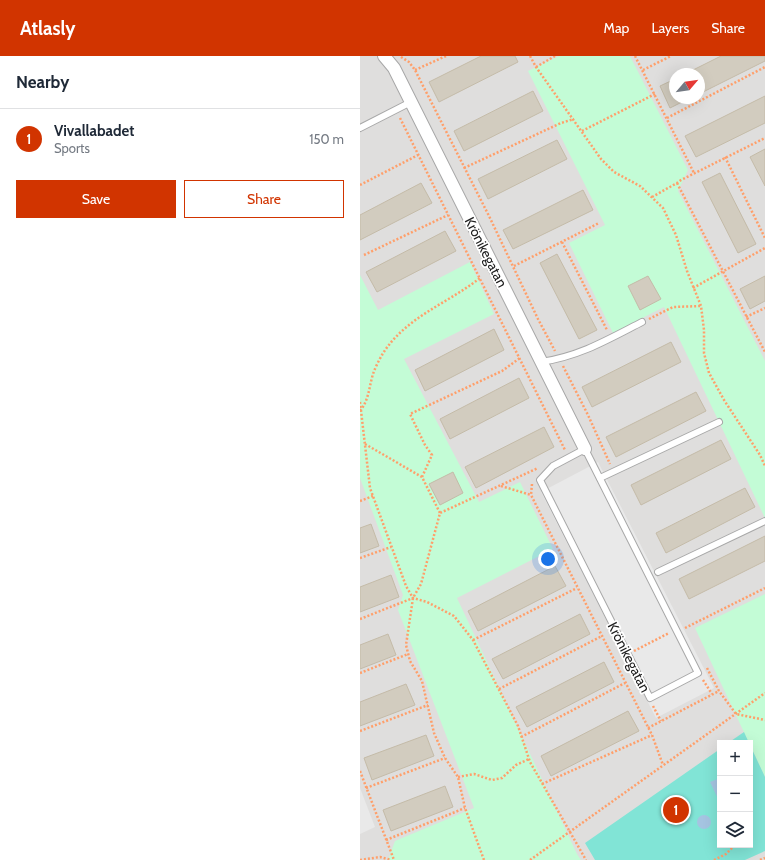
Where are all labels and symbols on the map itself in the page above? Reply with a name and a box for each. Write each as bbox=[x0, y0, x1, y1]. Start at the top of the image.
north arrow bbox=[669, 68, 705, 104]
street label: Krönikegatan bbox=[461, 214, 511, 290]
your location bbox=[538, 549, 558, 569]
street label: Krönikegatan bbox=[604, 619, 654, 695]
pin: 1 bbox=[663, 795, 689, 825]

